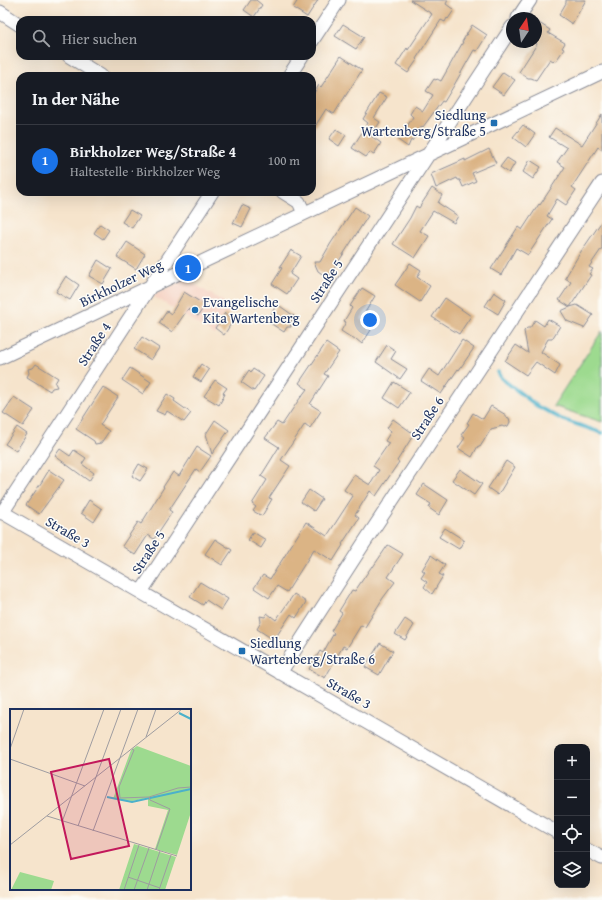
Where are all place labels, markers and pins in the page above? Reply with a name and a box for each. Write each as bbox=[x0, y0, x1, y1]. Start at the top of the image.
place label: Siedlung Wartenberg/Straße 5 bbox=[361, 105, 486, 141]
marker: Siedlung Wartenberg/Straße 5 bbox=[489, 118, 499, 128]
pin: 1 bbox=[175, 253, 201, 283]
place label: Evangelische Kita Wartenberg bbox=[203, 292, 300, 328]
marker: Evangelische Kita Wartenberg bbox=[190, 305, 200, 315]
place label: Siedlung Wartenberg/Straße 6 bbox=[250, 633, 375, 669]
marker: Siedlung Wartenberg/Straße 6 bbox=[237, 646, 247, 656]

